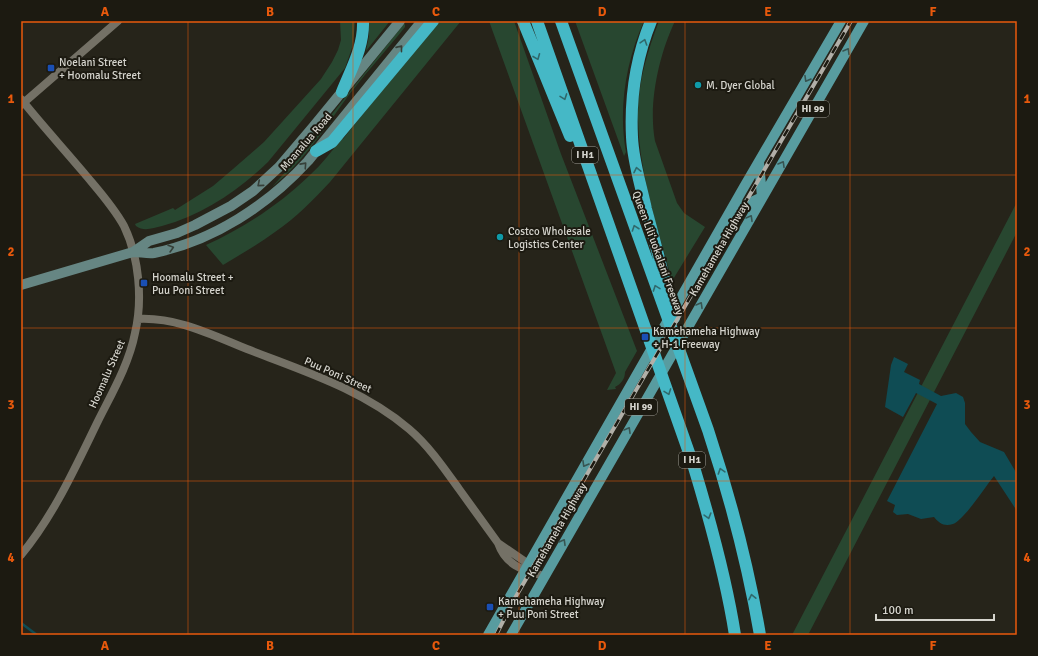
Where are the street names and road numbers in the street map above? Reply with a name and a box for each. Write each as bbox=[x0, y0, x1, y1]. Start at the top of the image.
road number: HI 99 bbox=[797, 101, 829, 117]
street label: Moanalua Road bbox=[277, 110, 335, 174]
road number: I H1 bbox=[572, 147, 598, 163]
street label: Queen Liliʻuokalani Freeway bbox=[630, 189, 687, 318]
street label: Kamehameha Highway bbox=[687, 199, 752, 298]
street label: Hoomalu Street bbox=[86, 338, 128, 410]
street label: Puu Poni Street bbox=[302, 354, 374, 396]
road number: HI 99 bbox=[625, 399, 657, 415]
road number: I H1 bbox=[679, 452, 705, 468]
street label: Kamehameha Highway bbox=[525, 480, 590, 579]

